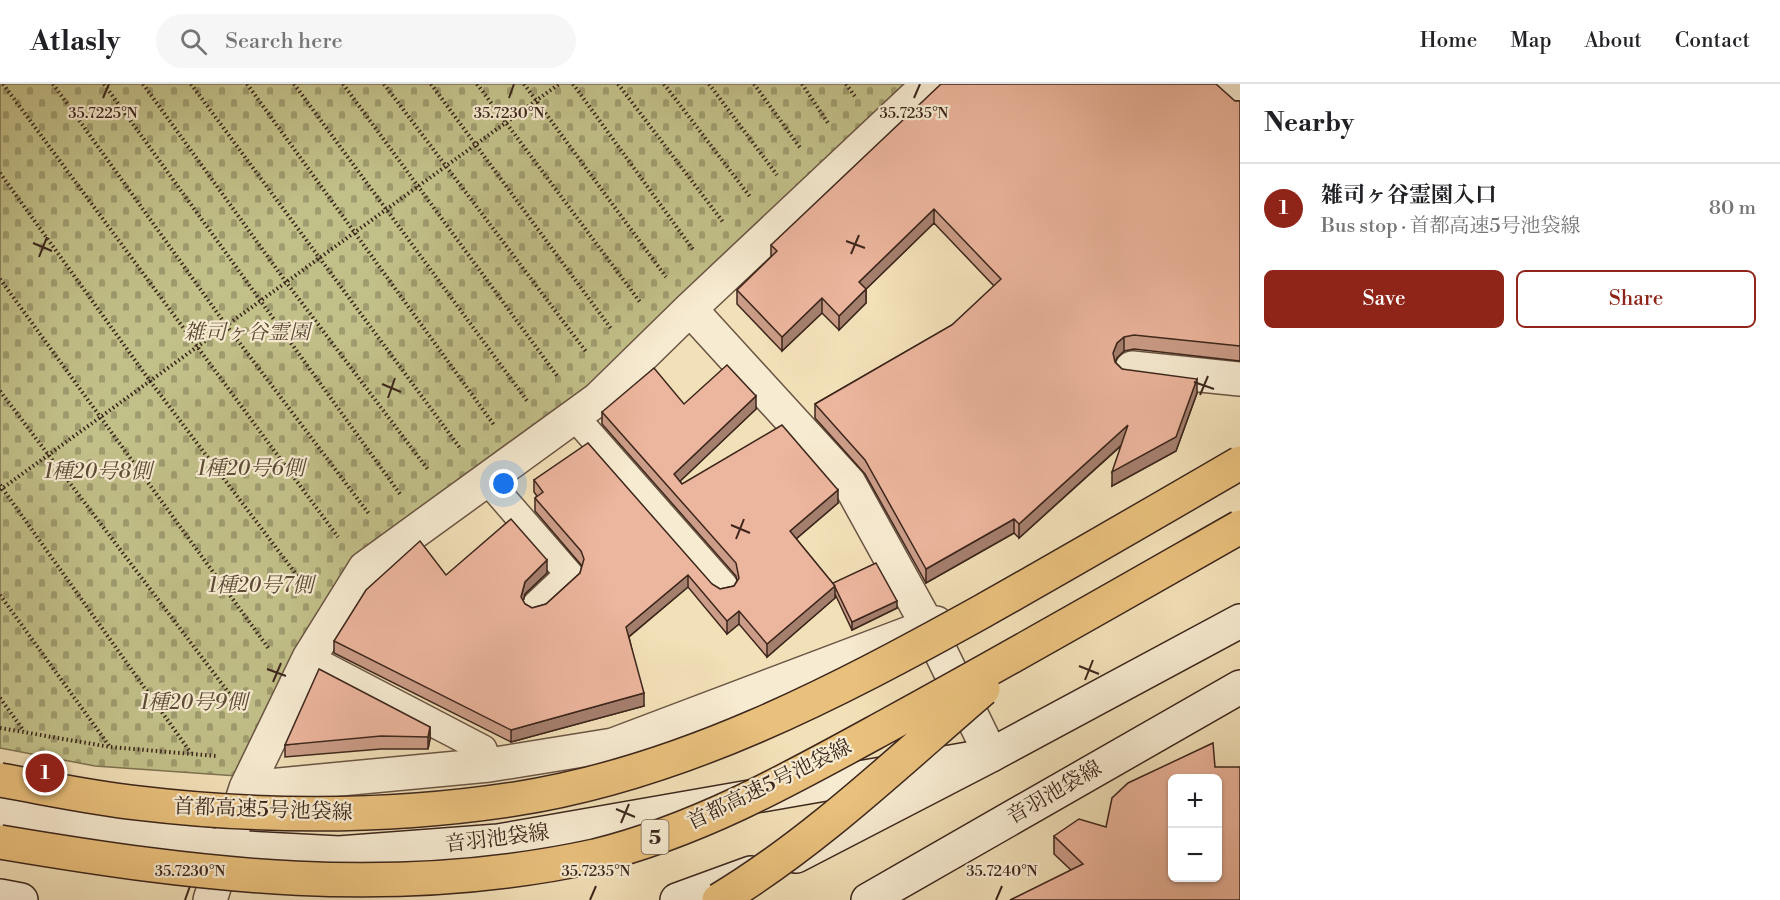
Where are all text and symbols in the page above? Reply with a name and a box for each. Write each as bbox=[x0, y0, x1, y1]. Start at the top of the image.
search box bbox=[156, 14, 576, 68]
text: Atlasly bbox=[30, 24, 120, 59]
icon: search bbox=[177, 25, 210, 58]
text: Search here bbox=[225, 28, 343, 55]
text: Home bbox=[1420, 28, 1477, 54]
text: Map bbox=[1510, 28, 1552, 54]
text: About bbox=[1585, 28, 1642, 54]
text: Contact bbox=[1675, 28, 1750, 54]
text: 35.7225°N bbox=[68, 104, 138, 123]
text: 35.7230°N bbox=[474, 104, 544, 123]
text: 35.7235°N bbox=[879, 104, 949, 123]
text: Nearby bbox=[1264, 107, 1354, 139]
text: 雑司ヶ谷霊園入口 bbox=[1321, 182, 1497, 209]
text: 1 bbox=[1279, 196, 1288, 221]
text: 80 m bbox=[1709, 196, 1756, 221]
text: Bus stop · 首都高速5号池袋線 bbox=[1321, 214, 1580, 239]
button: Save bbox=[1264, 270, 1504, 328]
button: Share bbox=[1516, 270, 1756, 328]
park label: 雑司ヶ谷霊園 bbox=[184, 320, 313, 346]
park label: 1種20号6側 bbox=[197, 456, 309, 482]
park label: 1種20号8側 bbox=[44, 459, 156, 485]
your location bbox=[489, 469, 518, 498]
park label: 1種20号7側 bbox=[208, 573, 318, 599]
park label: 1種20号9側 bbox=[140, 690, 252, 716]
street label: 首都高速5号池袋線 bbox=[683, 734, 856, 836]
pin: 1 bbox=[26, 750, 64, 796]
street label: 音羽池袋線 bbox=[1003, 755, 1106, 830]
map controls bbox=[1168, 774, 1222, 882]
button: + bbox=[1168, 774, 1222, 828]
street label: 首都高速5号池袋線 bbox=[173, 794, 353, 826]
street label: 音羽池袋線 bbox=[443, 820, 551, 858]
road number: 5 bbox=[642, 820, 668, 854]
button: − bbox=[1168, 828, 1222, 882]
text: 35.7230°N bbox=[155, 862, 225, 881]
text: 35.7235°N bbox=[561, 862, 631, 881]
text: 35.7240°N bbox=[966, 862, 1038, 881]

